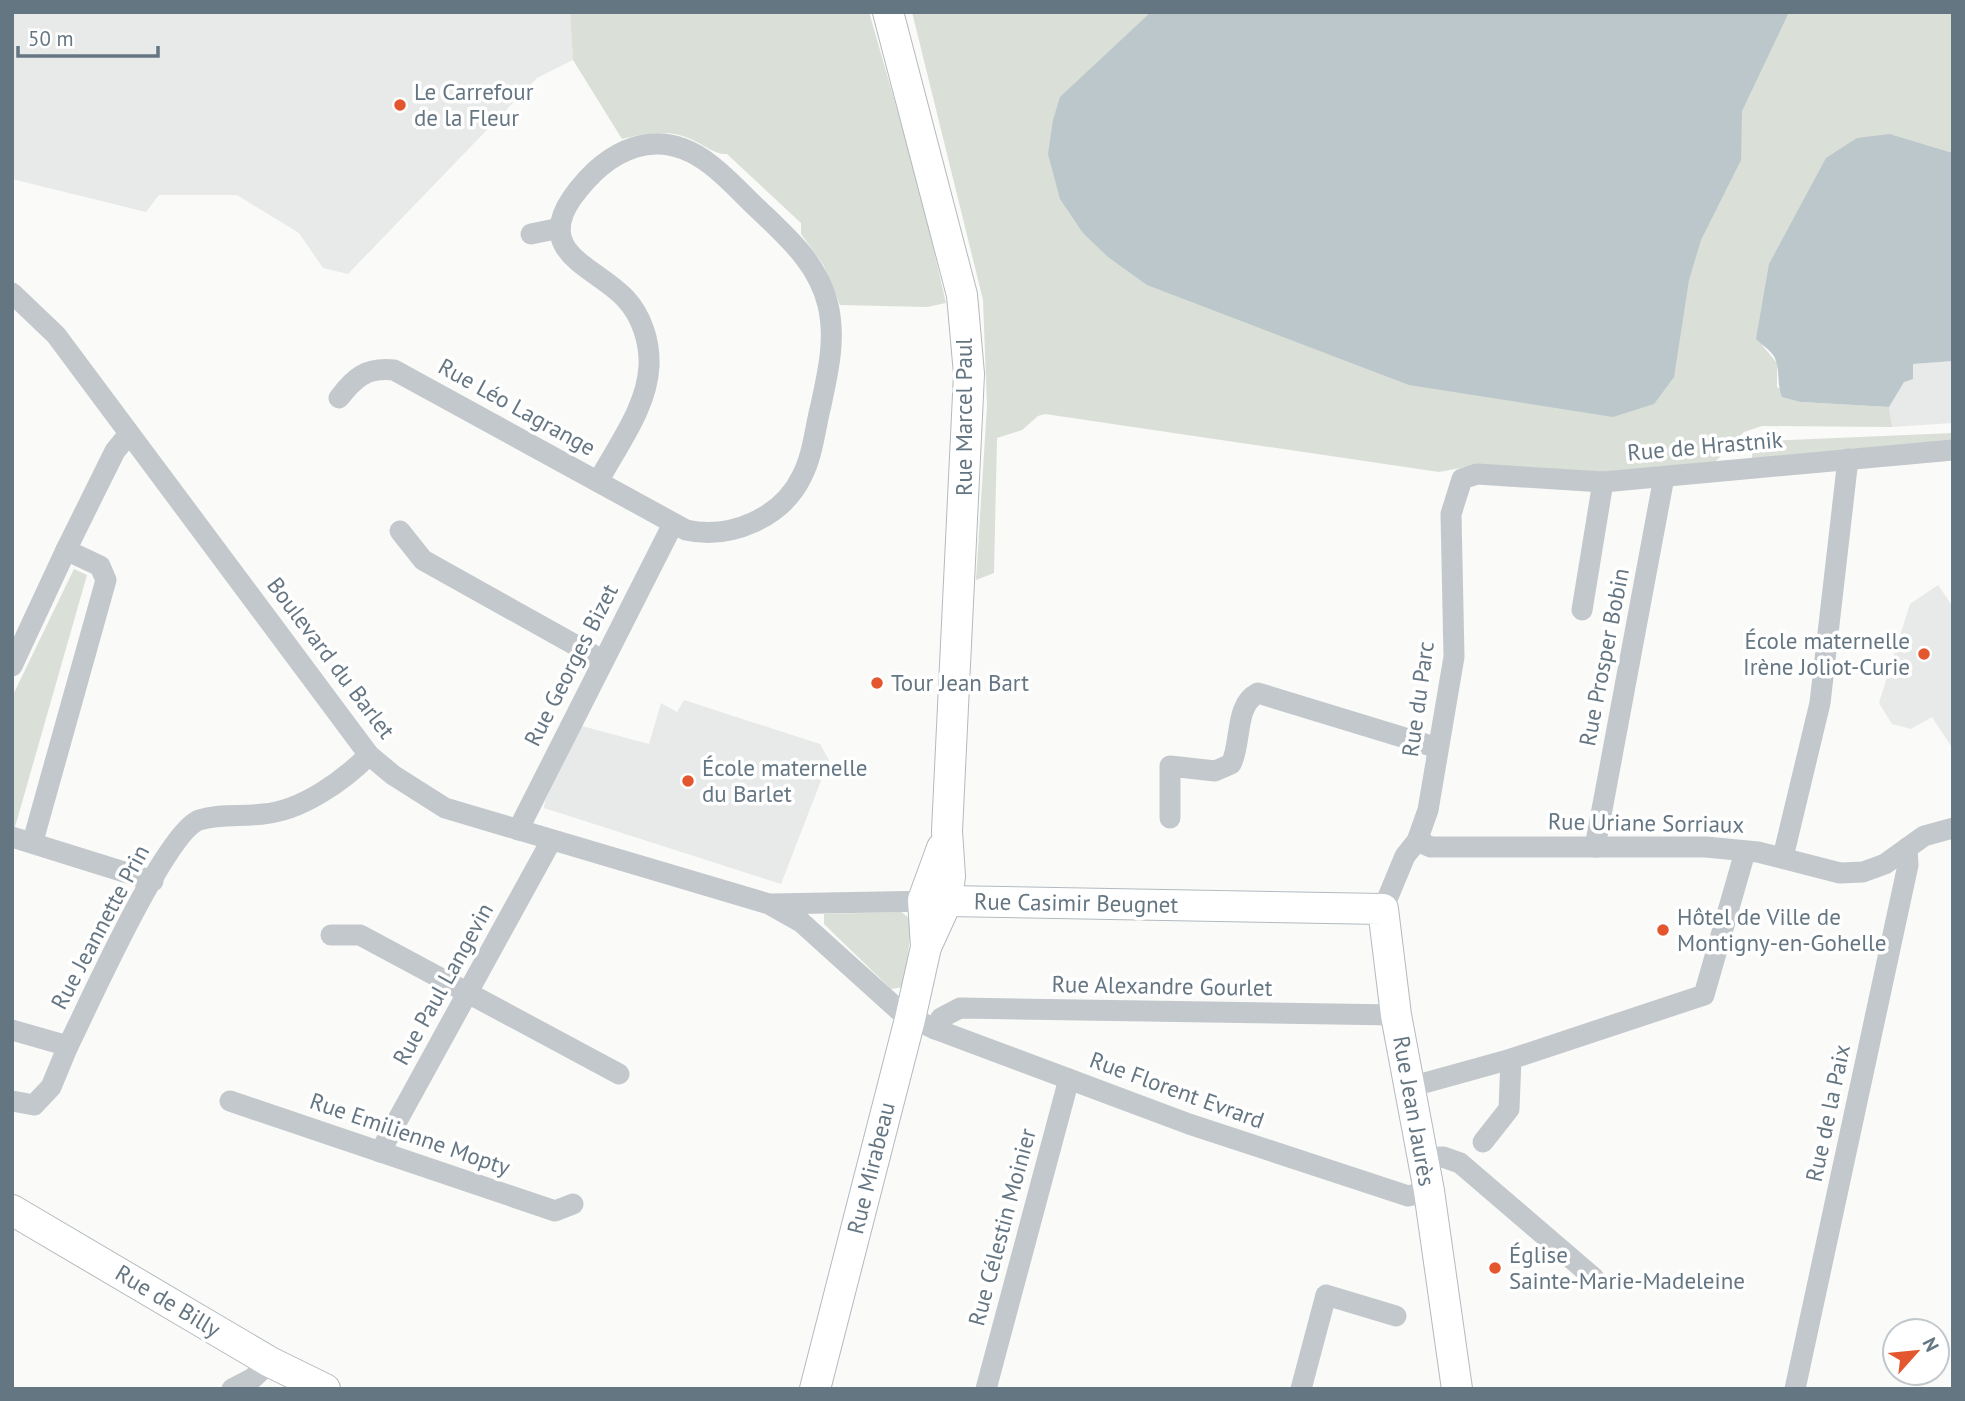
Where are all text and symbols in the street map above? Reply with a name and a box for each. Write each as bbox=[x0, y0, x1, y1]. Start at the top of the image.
scale bar bbox=[18, 14, 158, 58]
text: 50 m bbox=[28, 25, 74, 52]
place label: Le Carrefour de la Fleur bbox=[414, 77, 534, 132]
marker: Le Carrefour de la Fleur bbox=[392, 97, 408, 113]
street label: Rue Marcel Paul bbox=[949, 338, 978, 496]
street label: Rue Léo Lagrange bbox=[434, 351, 601, 462]
street label: Rue de Hrastnik bbox=[1626, 424, 1784, 467]
street label: Rue Prosper Bobin bbox=[1572, 566, 1635, 748]
street label: Boulevard du Barlet bbox=[261, 571, 402, 744]
street label: Rue Georges Bizet bbox=[517, 579, 624, 751]
place label: École maternelle Irène Joliot-Curie bbox=[1743, 626, 1910, 681]
street label: Rue du Parc bbox=[1395, 639, 1440, 759]
marker: École maternelle Irène Joliot-Curie bbox=[1916, 646, 1932, 662]
place label: Tour Jean Bart bbox=[891, 668, 1029, 697]
marker: Tour Jean Bart bbox=[869, 675, 885, 691]
place label: École maternelle du Barlet bbox=[702, 753, 868, 808]
marker: École maternelle du Barlet bbox=[680, 773, 696, 789]
street label: Rue Uriane Sorriaux bbox=[1548, 806, 1745, 839]
street label: Rue Jeannette Prin bbox=[44, 840, 155, 1014]
street label: Rue Casimir Beugnet bbox=[974, 886, 1179, 919]
street label: Rue Paul Langevin bbox=[386, 897, 499, 1070]
place label: Hôtel de Ville de Montigny-en-Gohelle bbox=[1677, 902, 1886, 957]
marker: Hôtel de Ville de Montigny-en-Gohelle bbox=[1655, 922, 1671, 938]
street label: Rue Alexandre Gourlet bbox=[1051, 969, 1273, 1002]
street label: Rue Jean Jaurès bbox=[1387, 1034, 1442, 1188]
street label: Rue de la Paix bbox=[1799, 1041, 1856, 1184]
street label: Rue Florent Evrard bbox=[1086, 1045, 1268, 1135]
street label: Rue Emilienne Mopty bbox=[306, 1086, 514, 1181]
street label: Rue Mirabeau bbox=[840, 1099, 901, 1237]
street label: Rue Célestin Moinier bbox=[961, 1125, 1042, 1329]
place label: Église Sainte-Marie-Madeleine bbox=[1509, 1240, 1745, 1295]
street label: Rue de Billy bbox=[110, 1258, 226, 1343]
marker: Église Sainte-Marie-Madeleine bbox=[1487, 1260, 1503, 1276]
north arrow bbox=[1881, 1317, 1951, 1387]
text: N bbox=[1918, 1333, 1945, 1355]

